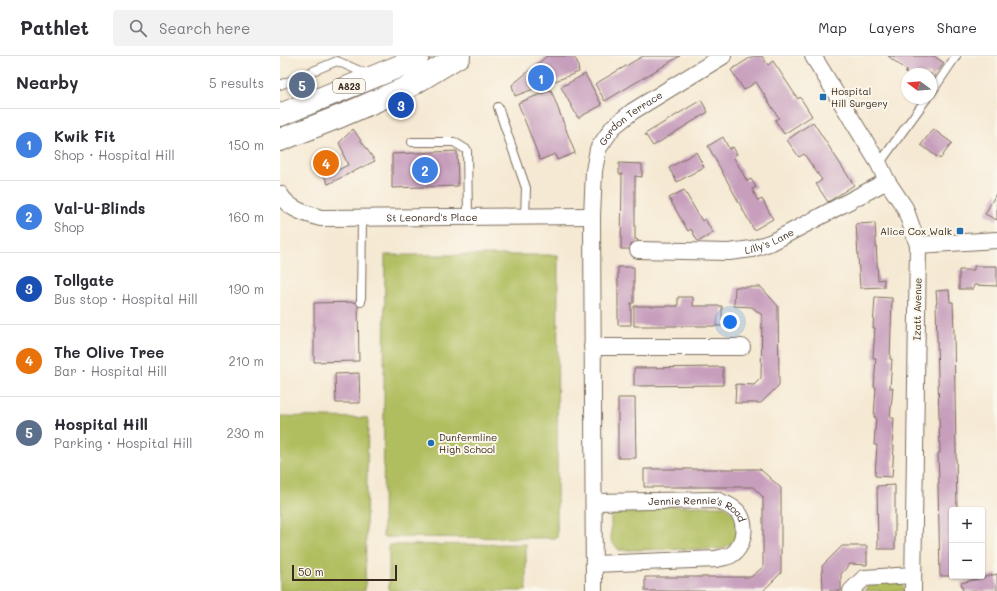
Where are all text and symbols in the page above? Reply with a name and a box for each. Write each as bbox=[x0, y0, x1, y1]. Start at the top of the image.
search box bbox=[113, 10, 393, 46]
text: Pathlet bbox=[20, 15, 89, 40]
icon: search bbox=[127, 17, 149, 39]
text: Search here bbox=[159, 18, 250, 38]
text: Map bbox=[818, 18, 847, 37]
text: Layers bbox=[869, 18, 915, 37]
text: Share bbox=[937, 18, 977, 37]
pin: 1 bbox=[528, 63, 554, 93]
north arrow bbox=[901, 68, 937, 104]
pin: 5 bbox=[289, 70, 315, 100]
text: Nearby bbox=[16, 71, 78, 93]
text: 5 results bbox=[209, 74, 264, 91]
road number: A823 bbox=[333, 79, 365, 93]
place label: Hospital Hill Surgery bbox=[831, 84, 888, 110]
street label: Gordon Terrace bbox=[595, 88, 665, 148]
pin: 3 bbox=[388, 90, 414, 120]
marker: Hospital Hill Surgery bbox=[818, 92, 828, 102]
text: Kwik Fit bbox=[54, 126, 115, 146]
text: 1 bbox=[26, 136, 32, 153]
text: 150 m bbox=[228, 136, 264, 153]
text: Shop · Hospital Hill bbox=[54, 146, 175, 163]
pin: 4 bbox=[313, 148, 339, 178]
pin: 2 bbox=[412, 155, 438, 185]
text: Val-U-Blinds bbox=[54, 198, 145, 218]
text: 2 bbox=[25, 208, 33, 225]
text: 160 m bbox=[228, 208, 264, 225]
street label: St Leonard's Place bbox=[387, 210, 478, 225]
text: Shop bbox=[54, 218, 84, 235]
place label: Alice Cox Walk bbox=[880, 224, 952, 238]
street label: Lilly's Lane bbox=[744, 225, 796, 257]
marker: Alice Cox Walk bbox=[955, 226, 965, 236]
text: Tollgate bbox=[54, 270, 114, 290]
street label: Izatt Avenue bbox=[909, 277, 925, 341]
text: 3 bbox=[25, 280, 33, 297]
text: 190 m bbox=[228, 280, 264, 297]
text: Bus stop · Hospital Hill bbox=[54, 290, 198, 307]
your location bbox=[720, 312, 740, 332]
text: The Olive Tree bbox=[54, 342, 164, 362]
text: 4 bbox=[25, 352, 33, 369]
text: 210 m bbox=[228, 352, 264, 369]
text: Bar · Hospital Hill bbox=[54, 362, 167, 379]
text: Hospital Hill bbox=[54, 414, 148, 434]
text: 5 bbox=[25, 424, 33, 441]
text: 230 m bbox=[227, 424, 264, 441]
place label: Dunfermline High School bbox=[439, 430, 497, 456]
text: Parking · Hospital Hill bbox=[54, 434, 193, 451]
marker: Dunfermline High School bbox=[426, 438, 436, 448]
street label: Jennie Rennie's Road bbox=[648, 493, 749, 524]
map controls bbox=[949, 507, 985, 579]
button: + bbox=[949, 507, 985, 543]
button: − bbox=[949, 543, 985, 579]
scale bar bbox=[292, 563, 397, 582]
text: 50 m bbox=[298, 564, 324, 579]

